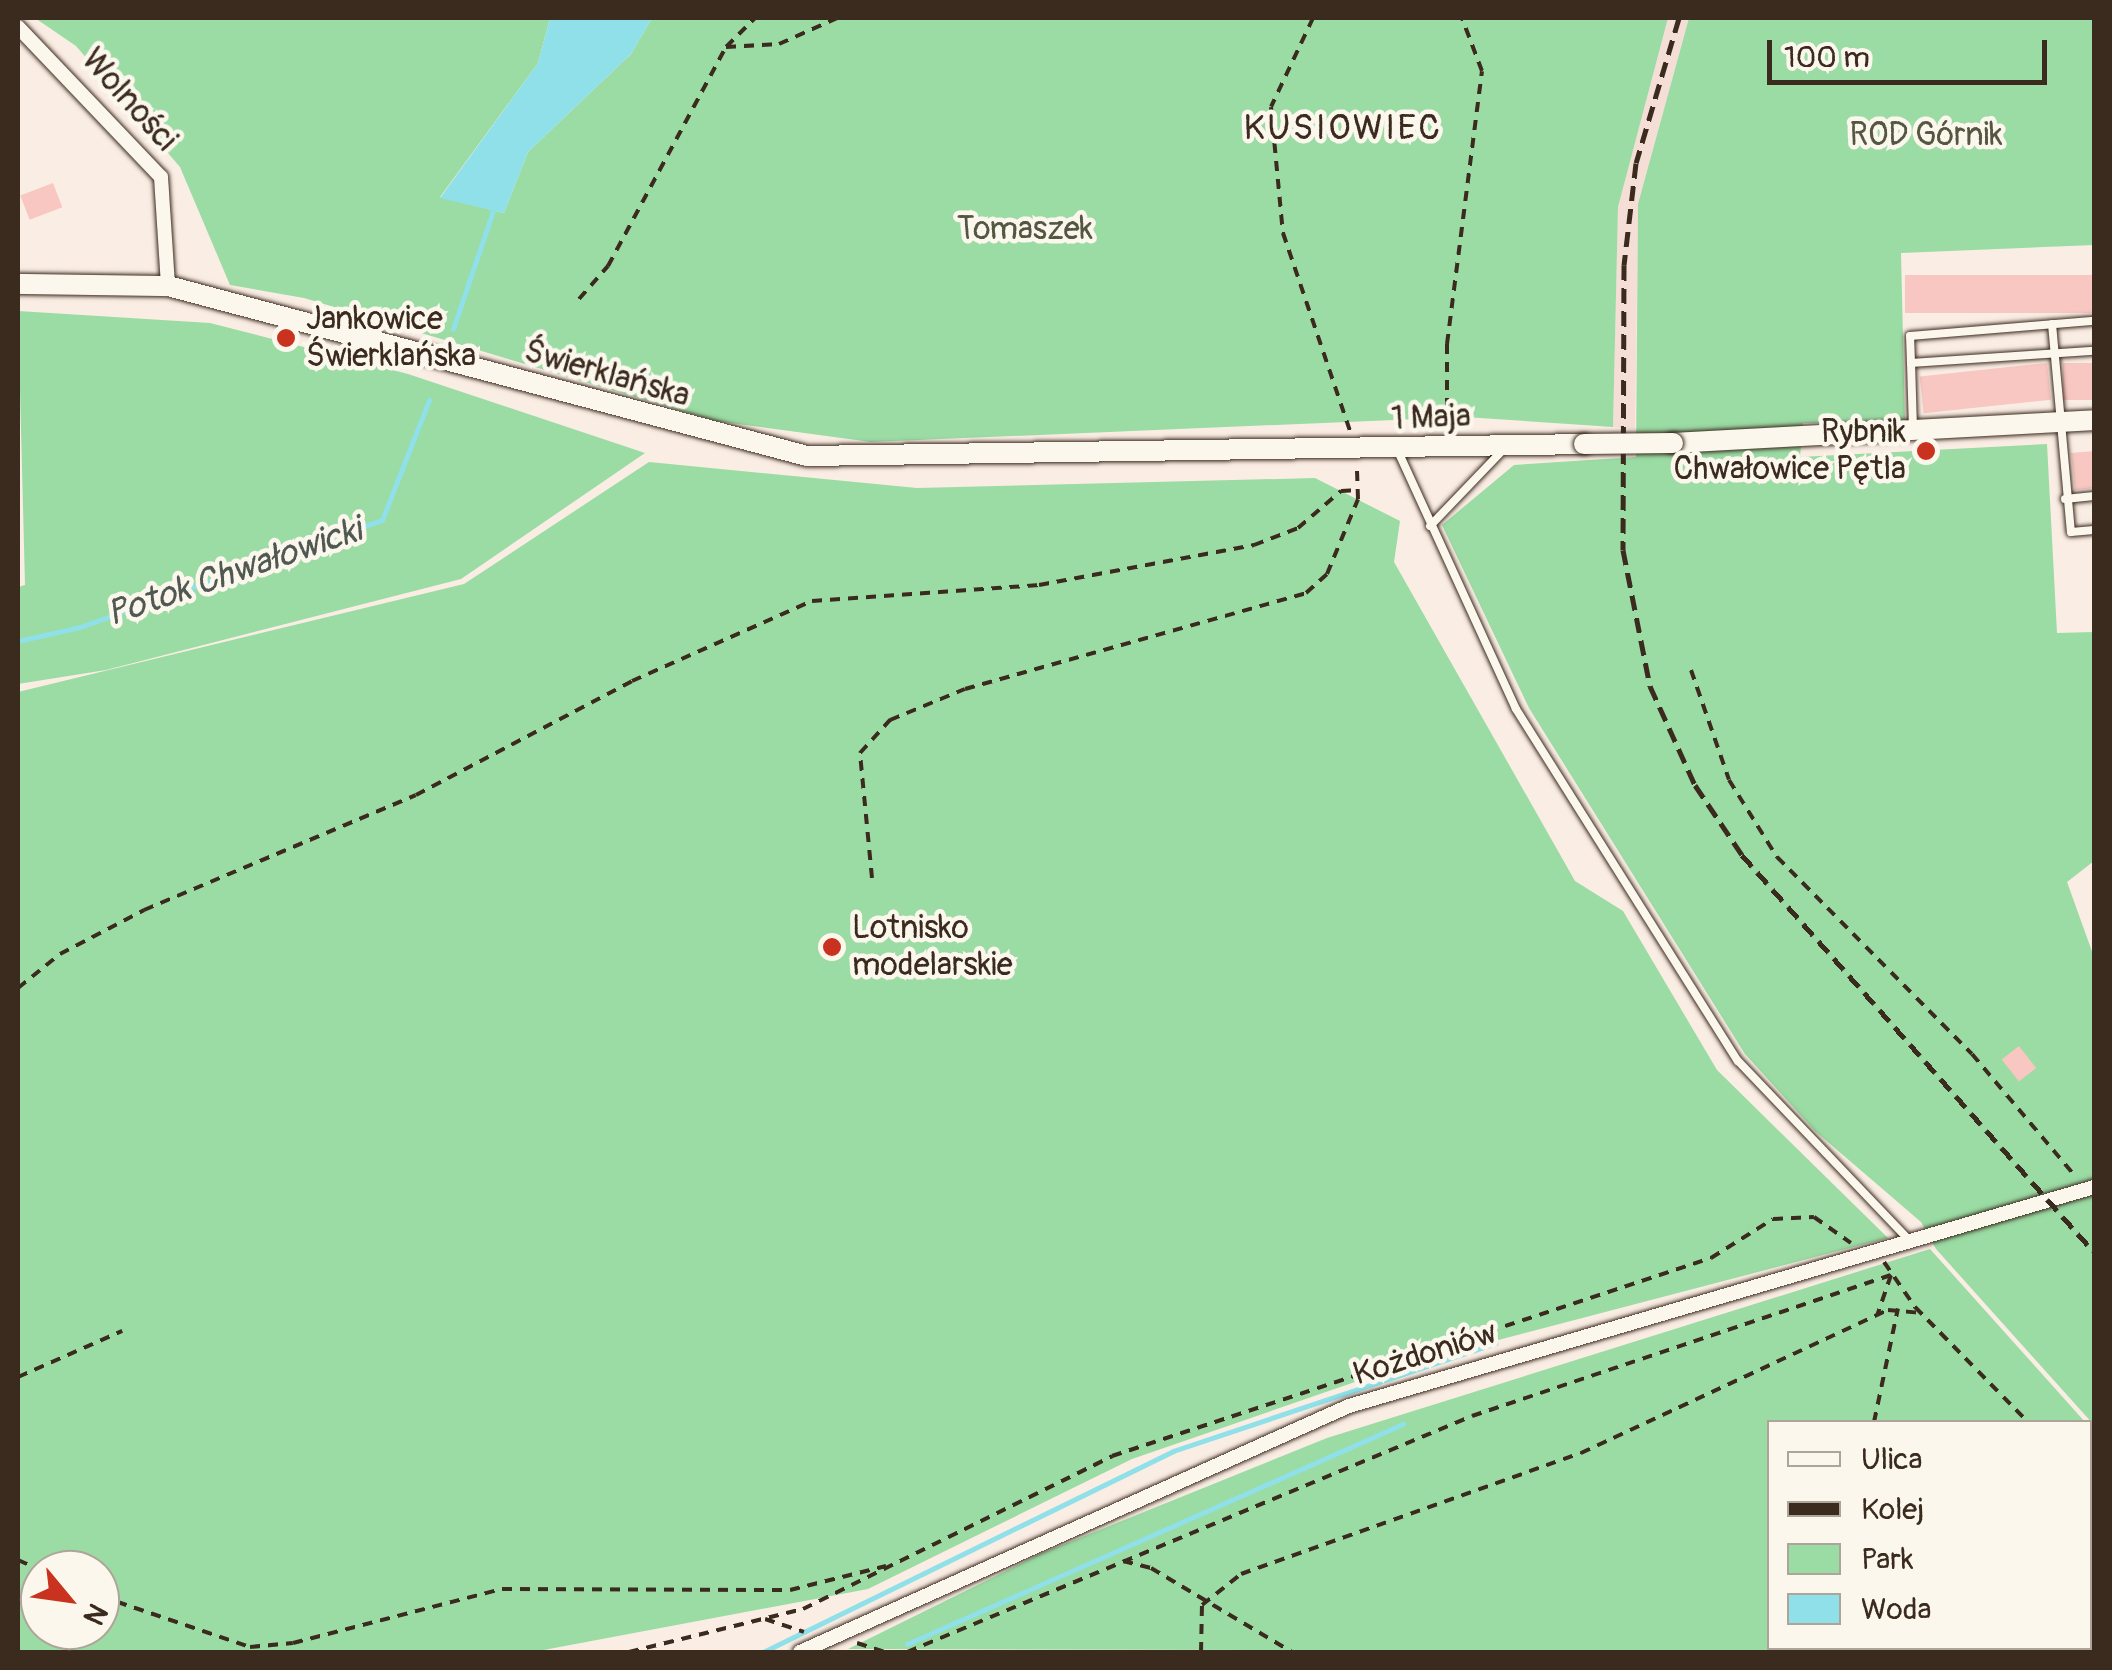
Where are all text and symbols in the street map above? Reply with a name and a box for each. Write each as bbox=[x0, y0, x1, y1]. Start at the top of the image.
scale bar bbox=[1772, 20, 2052, 82]
text: 100 m bbox=[1784, 39, 1870, 76]
street label: Wolności bbox=[73, 41, 185, 159]
district label: KUSIOWIEC bbox=[1244, 107, 1442, 149]
park label: ROD Górnik bbox=[1849, 116, 2003, 154]
park label: Tomaszek bbox=[957, 210, 1093, 248]
place label: Jankowice Świerklańska bbox=[306, 301, 476, 376]
marker: Jankowice Świerklańska bbox=[275, 327, 297, 349]
street label: Świerklańska bbox=[520, 332, 694, 416]
street label: 1 Maja bbox=[1391, 397, 1471, 439]
place label: Rybnik Chwałowice Pętla bbox=[1674, 414, 1906, 489]
marker: Rybnik Chwałowice Pętla bbox=[1915, 440, 1937, 462]
water label: Potok Chwałowicki bbox=[101, 509, 367, 635]
place label: Lotnisko modelarskie bbox=[852, 910, 1012, 985]
marker: Lotnisko modelarskie bbox=[821, 936, 843, 958]
street label: Kożdoniów bbox=[1349, 1314, 1501, 1394]
legend bbox=[1767, 1420, 2092, 1650]
text: Ulica bbox=[1861, 1441, 1923, 1478]
text: Kolej bbox=[1861, 1491, 1924, 1528]
text: Park bbox=[1861, 1541, 1914, 1578]
north arrow bbox=[20, 1550, 120, 1650]
text: Woda bbox=[1861, 1591, 1931, 1628]
text: N bbox=[75, 1597, 115, 1631]

